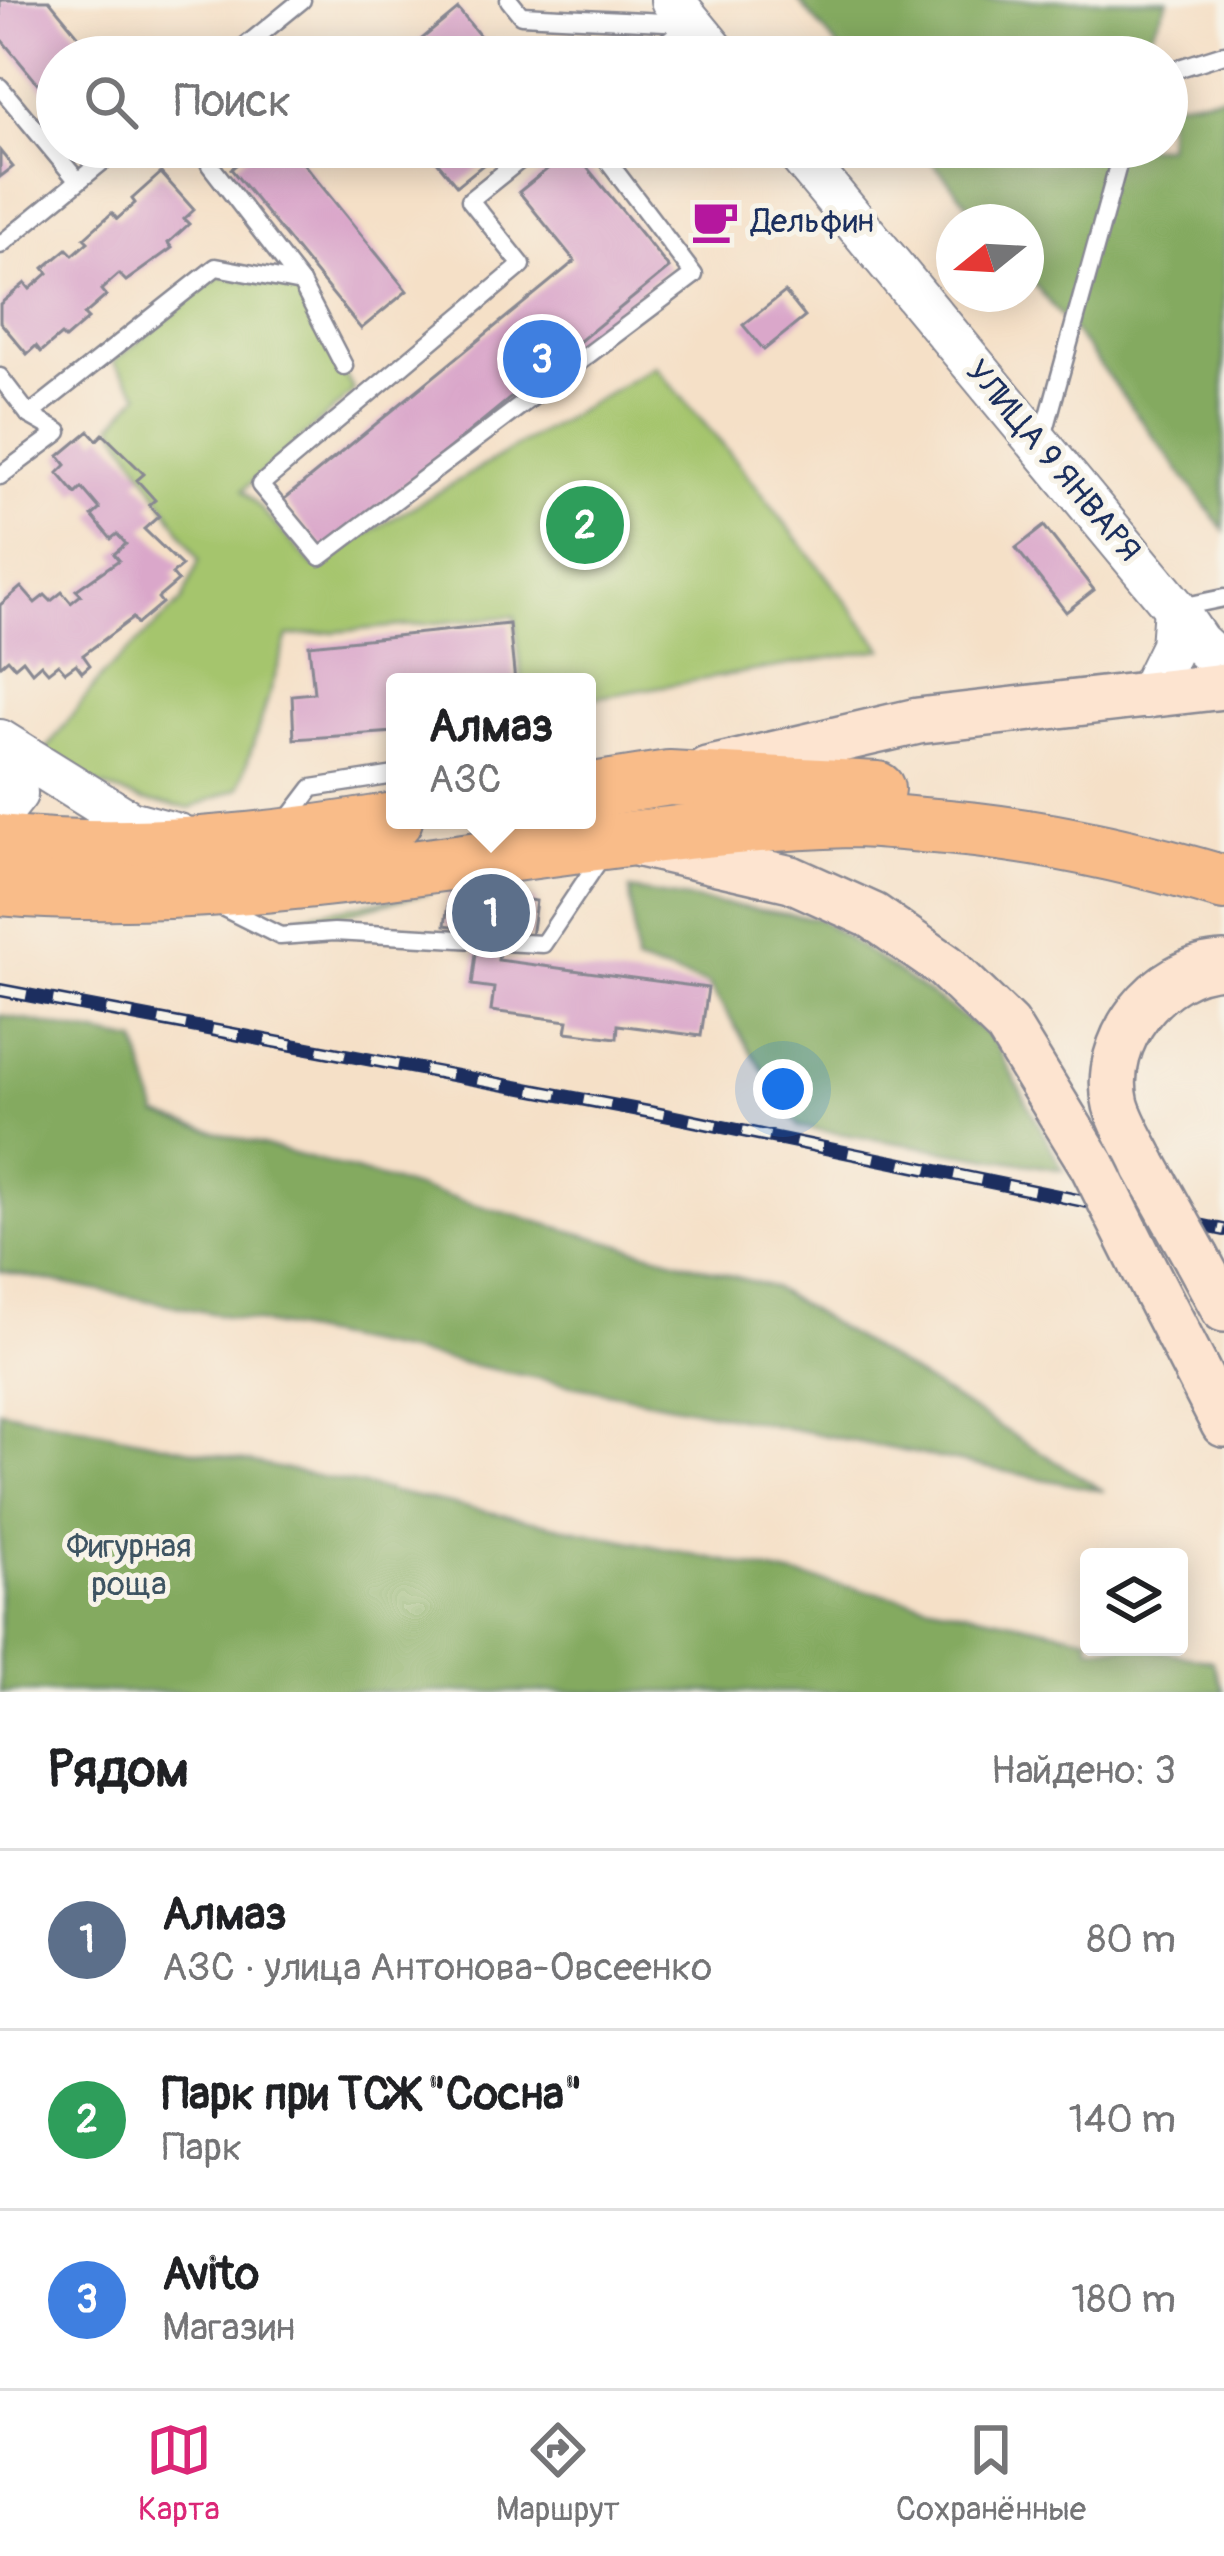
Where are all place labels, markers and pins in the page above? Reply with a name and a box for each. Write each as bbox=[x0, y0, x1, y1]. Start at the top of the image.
cafe icon: Дельфин bbox=[690, 196, 740, 246]
place label: Дельфин bbox=[750, 201, 874, 242]
pin: 3 bbox=[503, 314, 581, 404]
pin: 2 bbox=[546, 480, 624, 570]
pin: 1 bbox=[452, 868, 530, 958]

